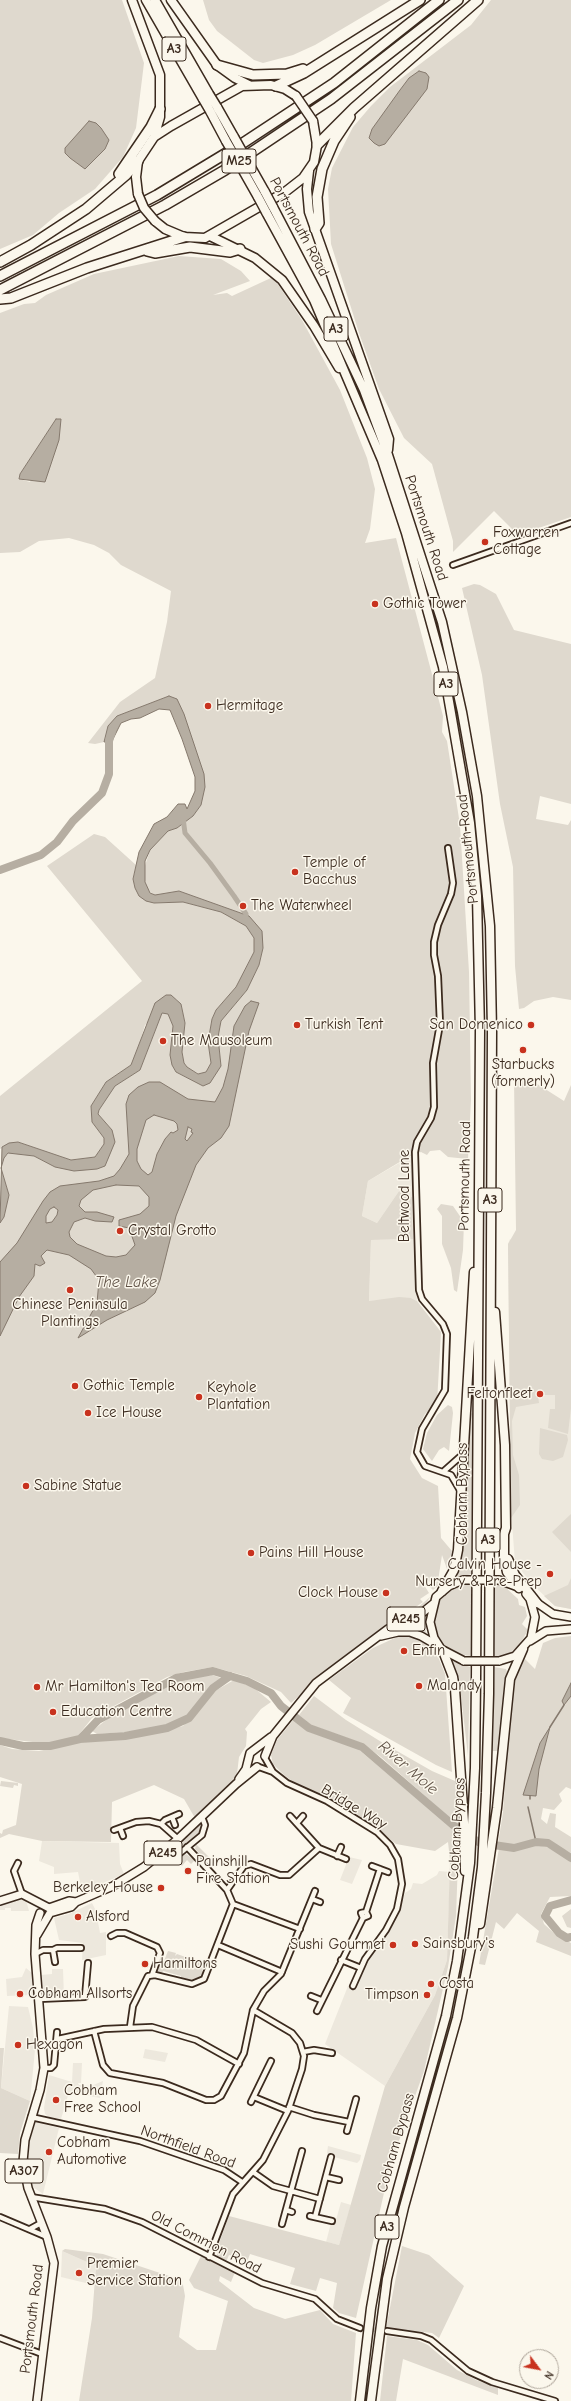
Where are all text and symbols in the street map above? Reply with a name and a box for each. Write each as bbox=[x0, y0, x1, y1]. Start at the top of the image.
road number: A3 bbox=[162, 37, 186, 61]
road number: M25 bbox=[222, 149, 256, 173]
street label: Portsmouth Road bbox=[265, 174, 333, 280]
road number: A3 bbox=[324, 317, 348, 341]
street label: Portsmouth Road bbox=[400, 473, 452, 583]
place label: Foxwarren Cottage bbox=[493, 524, 559, 559]
marker: Foxwarren Cottage bbox=[480, 537, 490, 547]
place label: Gothic Tower bbox=[383, 595, 466, 613]
marker: Gothic Tower bbox=[370, 599, 380, 609]
road number: A3 bbox=[434, 672, 458, 696]
place label: Hermitage bbox=[216, 697, 283, 715]
marker: Hermitage bbox=[203, 701, 213, 711]
street label: Portsmouth Road bbox=[453, 793, 483, 905]
place label: Temple of Bacchus bbox=[303, 854, 365, 889]
marker: Temple of Bacchus bbox=[290, 867, 300, 877]
place label: The Waterwheel bbox=[251, 897, 352, 915]
marker: The Waterwheel bbox=[238, 901, 248, 911]
place label: Turkish Tent bbox=[305, 1016, 383, 1034]
place label: San Domenico bbox=[430, 1016, 523, 1034]
marker: Turkish Tent bbox=[292, 1020, 302, 1030]
marker: San Domenico bbox=[526, 1020, 536, 1030]
place label: The Mausoleum bbox=[171, 1032, 272, 1050]
marker: The Mausoleum bbox=[158, 1036, 168, 1046]
marker: Starbucks (formerly) bbox=[518, 1045, 528, 1055]
place label: Starbucks (formerly) bbox=[491, 1056, 555, 1091]
street label: Portsmouth Road bbox=[455, 1121, 475, 1231]
street label: Beltwood Lane bbox=[396, 1150, 414, 1242]
road number: A3 bbox=[478, 1188, 502, 1212]
place label: Crystal Grotto bbox=[128, 1222, 216, 1240]
marker: Crystal Grotto bbox=[115, 1226, 125, 1236]
water label: The Lake bbox=[95, 1272, 157, 1292]
marker: Chinese Peninsula Plantings bbox=[65, 1285, 75, 1295]
place label: Chinese Peninsula Plantings bbox=[12, 1296, 128, 1331]
place label: Gothic Temple bbox=[83, 1377, 175, 1395]
place label: Keyhole Plantation bbox=[207, 1379, 270, 1414]
marker: Gothic Temple bbox=[70, 1381, 80, 1391]
place label: Feltonfleet bbox=[467, 1385, 532, 1403]
marker: Feltonfleet bbox=[535, 1389, 545, 1399]
marker: Keyhole Plantation bbox=[194, 1392, 204, 1402]
place label: Ice House bbox=[96, 1404, 162, 1422]
marker: Ice House bbox=[83, 1408, 93, 1418]
street label: Cobham Bypass bbox=[454, 1443, 472, 1545]
place label: Sabine Statue bbox=[34, 1477, 122, 1495]
marker: Sabine Statue bbox=[21, 1481, 31, 1491]
road number: A3 bbox=[476, 1528, 500, 1552]
place label: Pains Hill House bbox=[259, 1544, 363, 1562]
marker: Pains Hill House bbox=[246, 1548, 256, 1558]
place label: Calvin House - Nursery & Pre-Prep bbox=[415, 1556, 542, 1591]
marker: Calvin House - Nursery & Pre-Prep bbox=[545, 1569, 555, 1579]
place label: Clock House bbox=[298, 1584, 378, 1602]
marker: Clock House bbox=[381, 1588, 391, 1598]
road number: A245 bbox=[387, 1607, 425, 1631]
place label: Enfin bbox=[412, 1642, 445, 1660]
marker: Enfin bbox=[399, 1646, 409, 1656]
place label: Malandy bbox=[427, 1677, 481, 1695]
place label: Mr Hamilton's Tea Room bbox=[45, 1678, 204, 1696]
marker: Malandy bbox=[414, 1681, 424, 1691]
marker: Mr Hamilton's Tea Room bbox=[32, 1682, 42, 1692]
place label: Education Centre bbox=[61, 1703, 172, 1721]
marker: Education Centre bbox=[48, 1707, 58, 1717]
water label: River Mole bbox=[374, 1737, 442, 1799]
street label: Cobham Bypass bbox=[444, 1777, 470, 1881]
street label: Bridge Way bbox=[318, 1780, 390, 1834]
road number: A245 bbox=[144, 1841, 182, 1865]
place label: Painshill Fire Station bbox=[196, 1853, 270, 1888]
marker: Painshill Fire Station bbox=[183, 1866, 193, 1876]
place label: Berkeley House bbox=[53, 1879, 153, 1897]
marker: Berkeley House bbox=[156, 1883, 166, 1893]
place label: Alsford bbox=[86, 1908, 130, 1926]
marker: Alsford bbox=[73, 1912, 83, 1922]
place label: Sainsbury's bbox=[423, 1935, 494, 1953]
place label: Sushi Gourmet bbox=[290, 1936, 385, 1954]
marker: Sainsbury's bbox=[410, 1939, 420, 1949]
marker: Sushi Gourmet bbox=[388, 1940, 398, 1950]
place label: Hamiltons bbox=[153, 1955, 217, 1973]
marker: Hamiltons bbox=[140, 1959, 150, 1969]
place label: Costa bbox=[439, 1975, 474, 1993]
marker: Costa bbox=[426, 1979, 436, 1989]
place label: Cobham Allsorts bbox=[28, 1985, 132, 2003]
place label: Timpson bbox=[365, 1986, 419, 2004]
marker: Cobham Allsorts bbox=[15, 1989, 25, 1999]
marker: Timpson bbox=[422, 1990, 432, 2000]
place label: Hexagon bbox=[26, 2036, 83, 2054]
marker: Hexagon bbox=[13, 2040, 23, 2050]
place label: Cobham Free School bbox=[64, 2082, 141, 2117]
street label: Cobham Bypass bbox=[373, 2091, 419, 2195]
marker: Cobham Free School bbox=[51, 2095, 61, 2105]
street label: Northfield Road bbox=[138, 2121, 238, 2173]
place label: Cobham Automotive bbox=[57, 2134, 127, 2169]
marker: Cobham Automotive bbox=[44, 2147, 54, 2157]
road number: A307 bbox=[5, 2159, 43, 2183]
street label: Old Common Road bbox=[148, 2206, 264, 2278]
road number: A3 bbox=[375, 2215, 399, 2239]
place label: Premier Service Station bbox=[87, 2255, 182, 2290]
street label: Portsmouth Road bbox=[16, 2263, 48, 2375]
marker: Premier Service Station bbox=[74, 2268, 84, 2278]
north arrow bbox=[519, 2349, 559, 2389]
text: N bbox=[541, 2369, 556, 2382]

